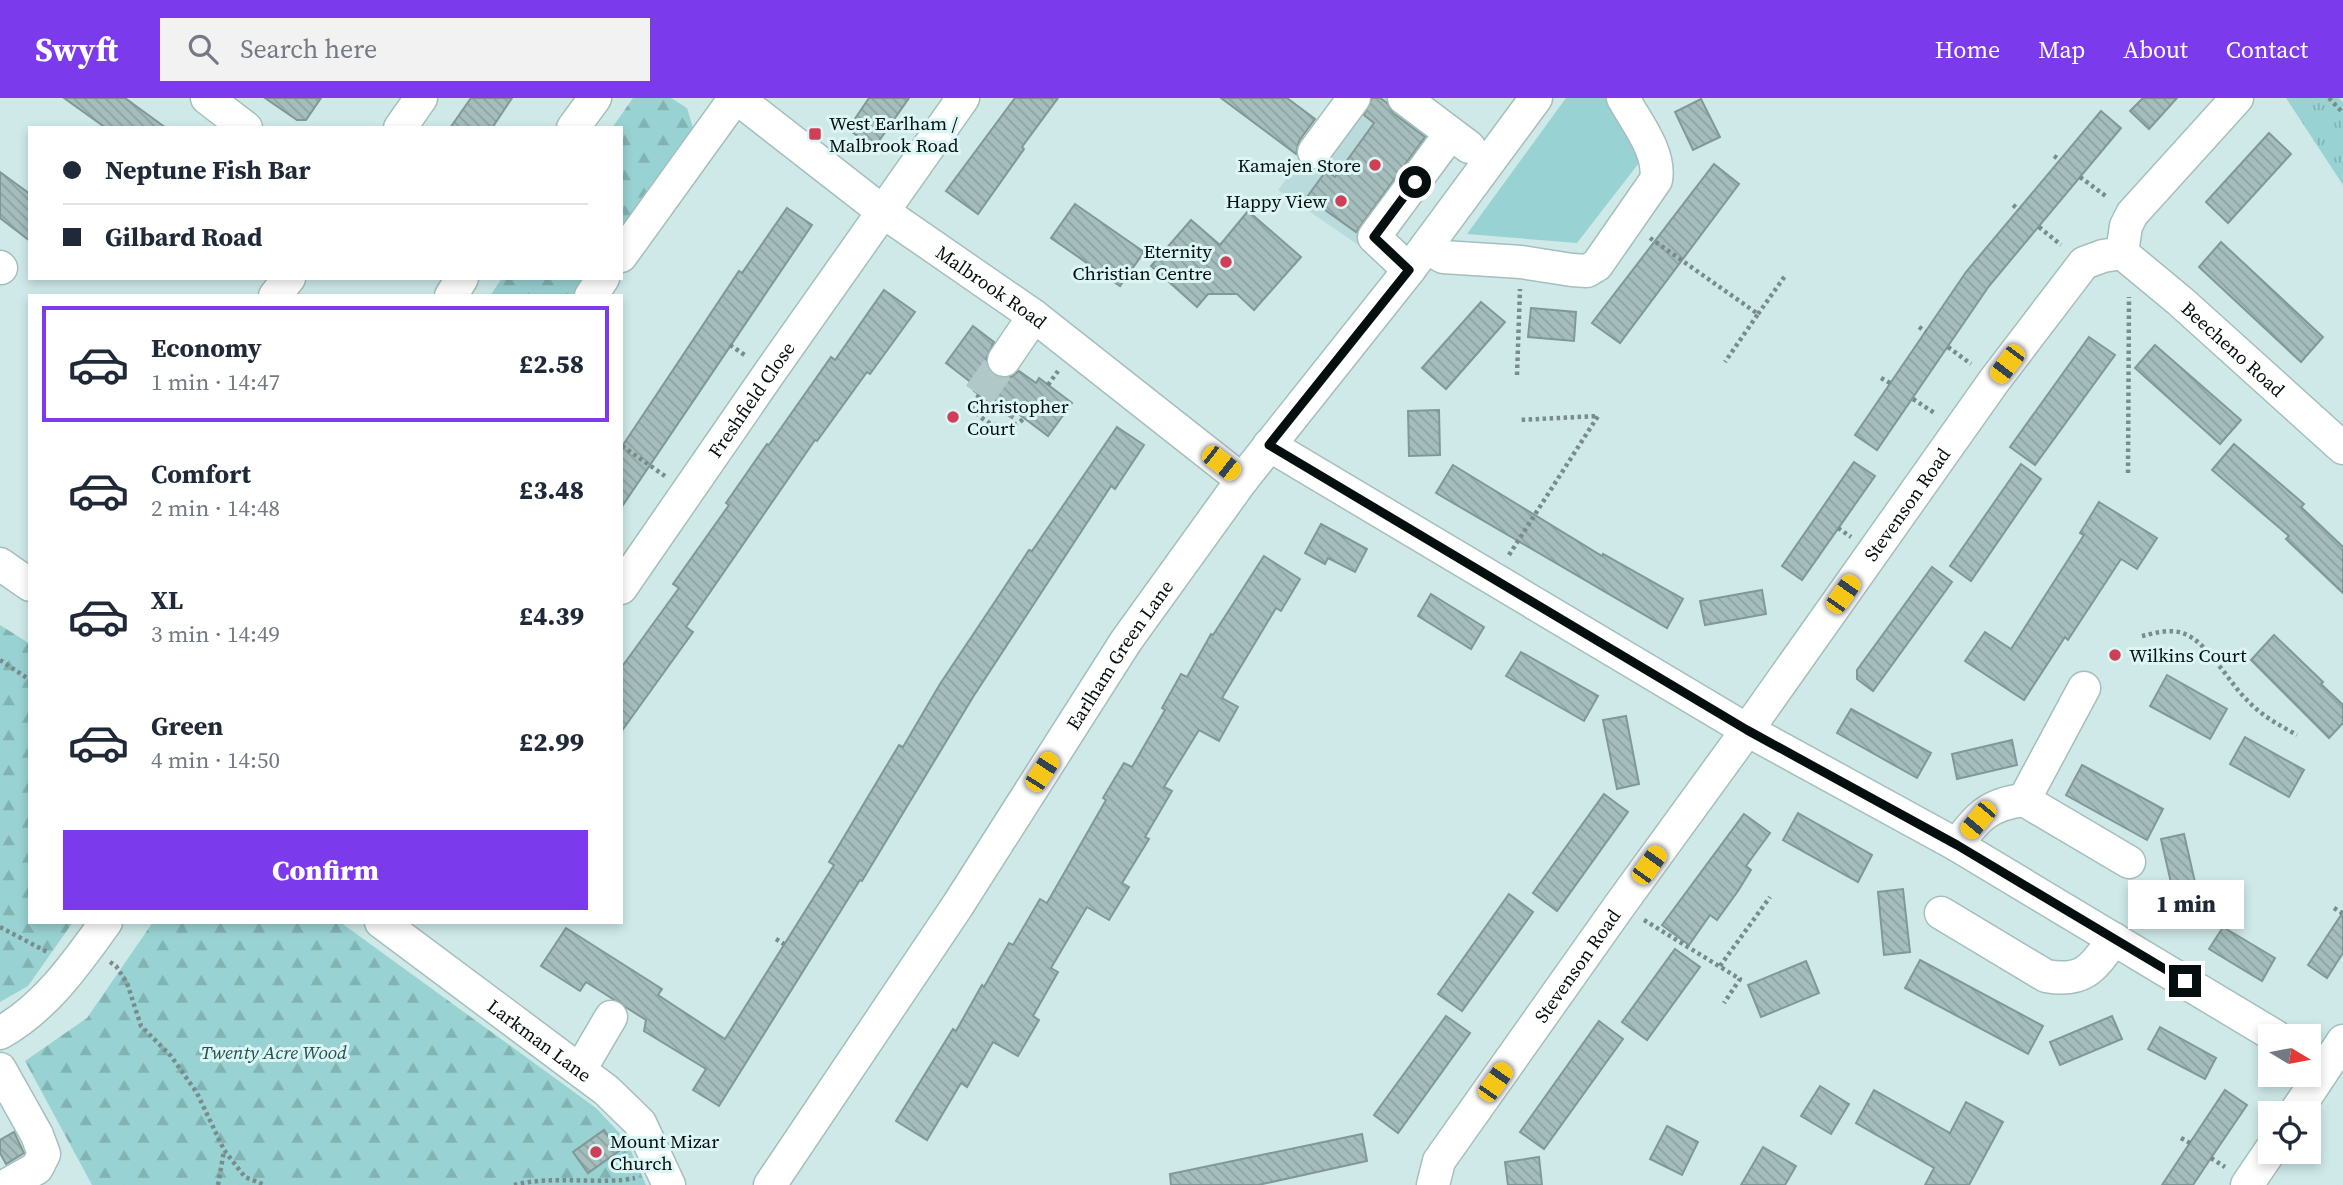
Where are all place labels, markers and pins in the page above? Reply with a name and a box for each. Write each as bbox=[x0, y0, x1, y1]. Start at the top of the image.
place label: West Earlham / Malbrook Road bbox=[829, 110, 959, 158]
marker: West Earlham / Malbrook Road bbox=[807, 126, 823, 142]
place label: Kamajen Store bbox=[1238, 152, 1361, 178]
marker: Kamajen Store bbox=[1367, 157, 1383, 173]
place label: Happy View bbox=[1226, 188, 1327, 214]
marker: Happy View bbox=[1333, 193, 1349, 209]
place label: Eternity Christian Centre bbox=[1072, 238, 1212, 286]
marker: Eternity Christian Centre bbox=[1218, 254, 1234, 270]
place label: Christopher Court bbox=[967, 393, 1069, 441]
marker: Christopher Court bbox=[945, 409, 961, 425]
place label: Wilkins Court bbox=[2129, 642, 2247, 668]
marker: Wilkins Court bbox=[2107, 647, 2123, 663]
place label: Mount Mizar Church bbox=[610, 1128, 719, 1176]
marker: Mount Mizar Church bbox=[588, 1144, 604, 1160]

